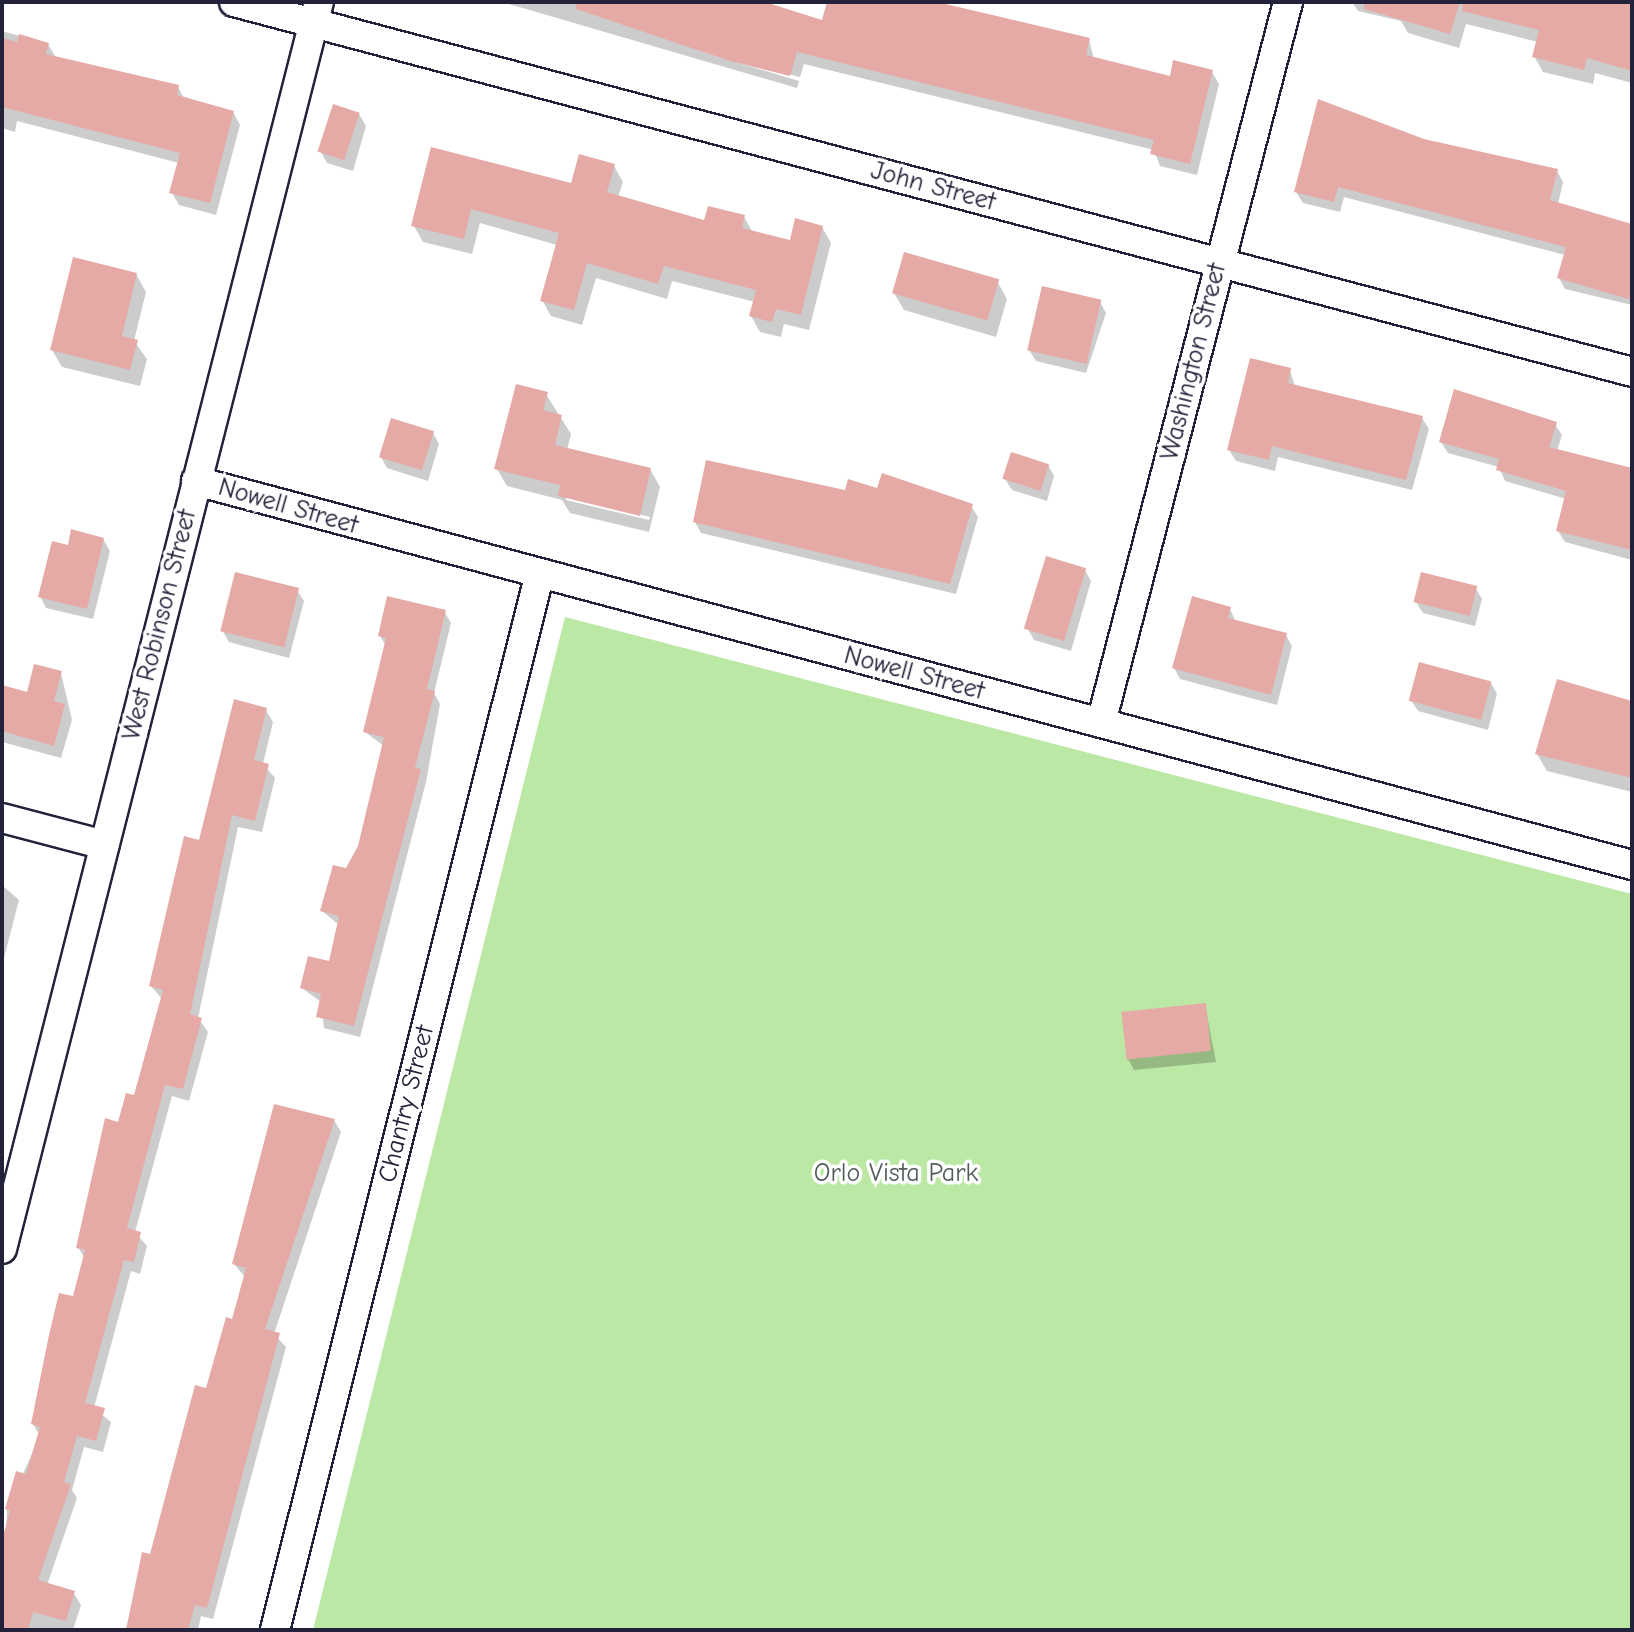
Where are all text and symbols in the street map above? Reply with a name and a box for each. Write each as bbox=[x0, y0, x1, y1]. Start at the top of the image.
street label: John Street bbox=[867, 155, 999, 219]
street label: Washington Street bbox=[1154, 260, 1234, 464]
street label: Nowell Street bbox=[215, 472, 361, 542]
street label: West Robinson Street bbox=[116, 506, 204, 744]
street label: Nowell Street bbox=[840, 640, 988, 708]
street label: Chantry Street bbox=[372, 1022, 442, 1186]
park label: Orlo Vista Park bbox=[814, 1158, 978, 1190]

